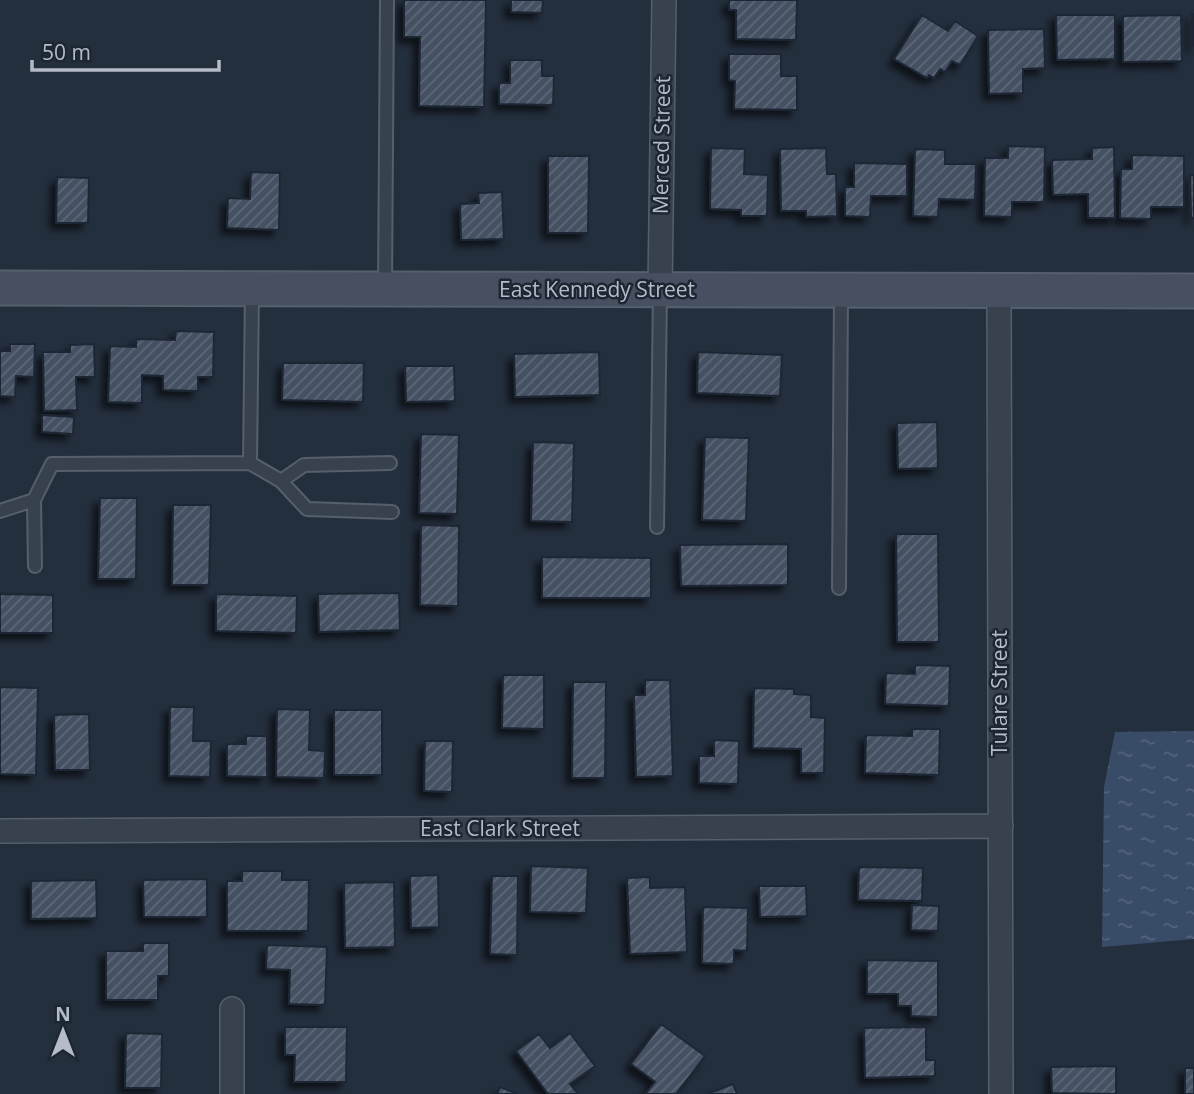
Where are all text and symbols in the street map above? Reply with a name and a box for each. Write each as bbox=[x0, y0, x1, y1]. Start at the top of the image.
scale bar bbox=[32, 28, 219, 72]
text: 50 m bbox=[42, 38, 91, 66]
street label: Merced Street bbox=[646, 76, 676, 214]
street label: East Kennedy Street bbox=[499, 275, 695, 303]
street label: Tulare Street bbox=[985, 630, 1013, 756]
street label: East Clark Street bbox=[420, 814, 580, 842]
north arrow bbox=[28, 996, 98, 1066]
text: N bbox=[55, 1001, 71, 1027]

